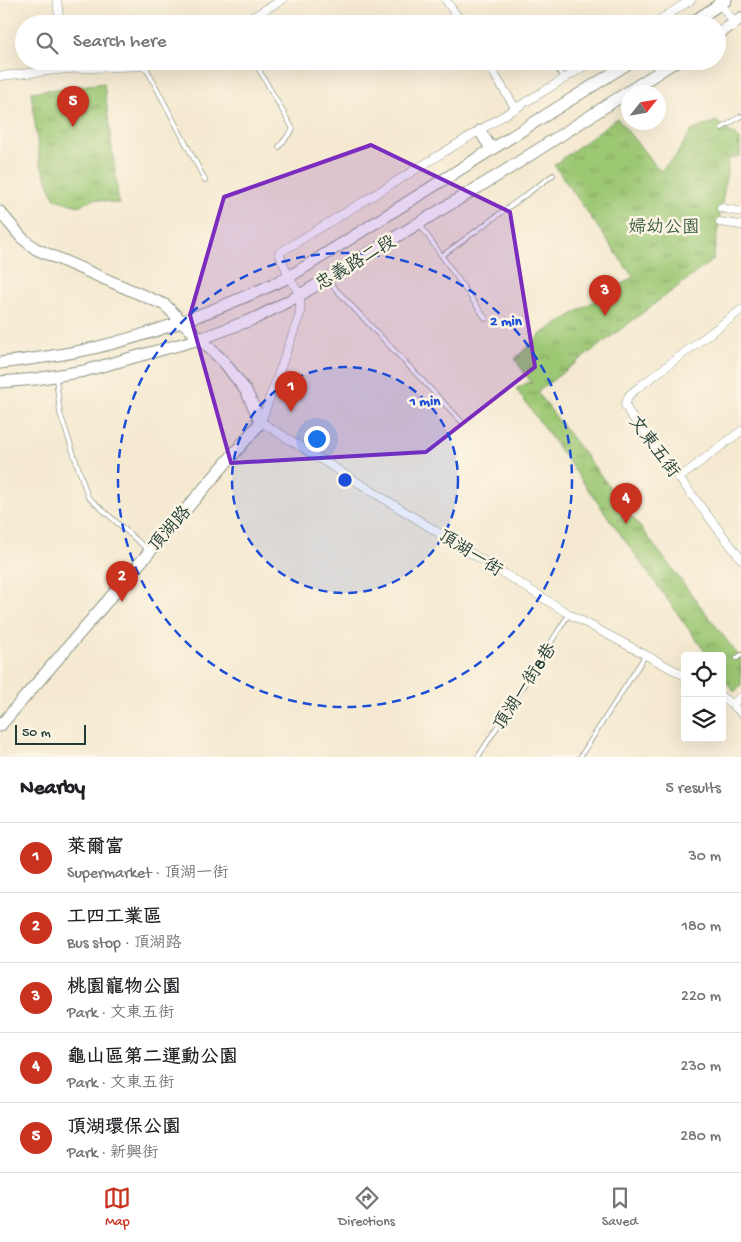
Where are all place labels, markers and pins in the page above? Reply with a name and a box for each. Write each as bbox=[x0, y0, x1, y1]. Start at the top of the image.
pin: 5 bbox=[57, 86, 89, 127]
pin: 3 bbox=[589, 275, 621, 316]
pin: 1 bbox=[275, 371, 307, 412]
centre of rings bbox=[336, 471, 354, 489]
pin: 4 bbox=[610, 483, 642, 524]
pin: 2 bbox=[106, 561, 138, 602]

